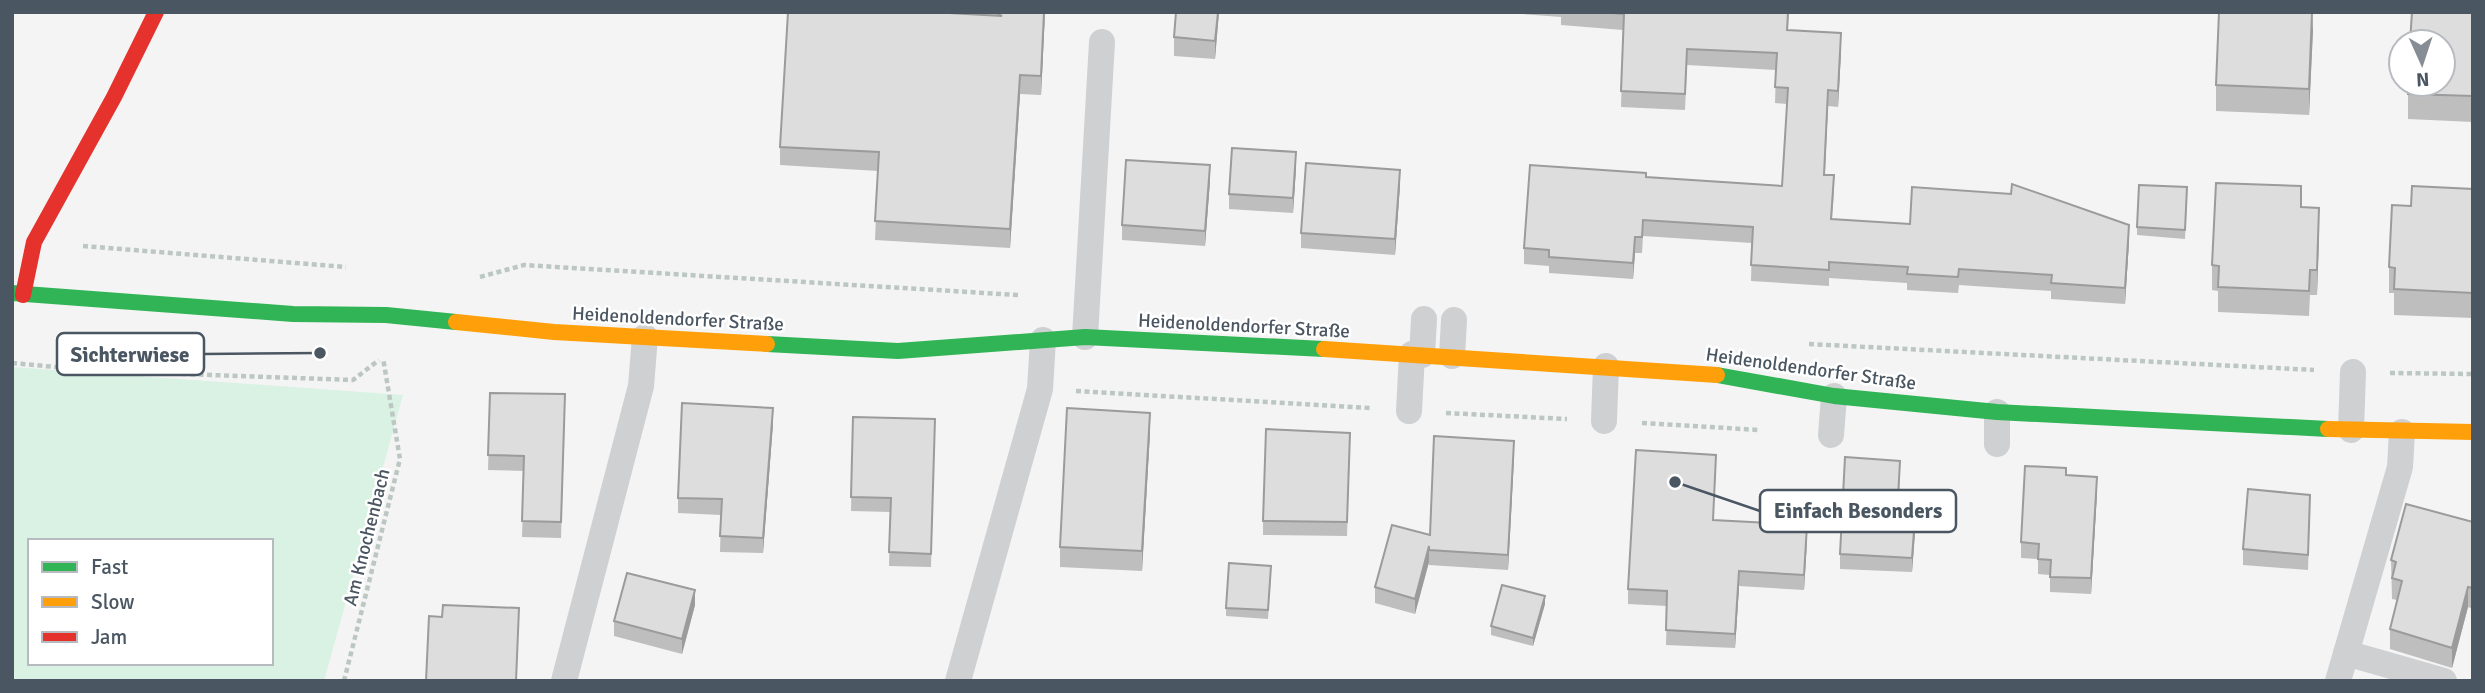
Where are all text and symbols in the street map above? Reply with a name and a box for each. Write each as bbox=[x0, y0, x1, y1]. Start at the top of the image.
north arrow bbox=[2387, 28, 2457, 98]
text: N bbox=[2416, 67, 2430, 91]
street label: Heidenoldendorfer Straße bbox=[571, 301, 785, 337]
street label: Heidenoldendorfer Straße bbox=[1137, 308, 1351, 344]
callout: Sichterwiese bbox=[57, 333, 204, 375]
text: Sichterwiese bbox=[70, 342, 190, 368]
street label: Heidenoldendorfer Straße bbox=[1704, 342, 1918, 396]
street label: Am Knochenbach bbox=[338, 466, 396, 608]
callout: Einfach Besonders bbox=[1760, 490, 1956, 532]
text: Einfach Besonders bbox=[1774, 498, 1942, 524]
legend bbox=[28, 539, 273, 665]
text: Fast bbox=[91, 554, 128, 580]
text: Slow bbox=[91, 589, 135, 615]
text: Jam bbox=[91, 624, 127, 650]

